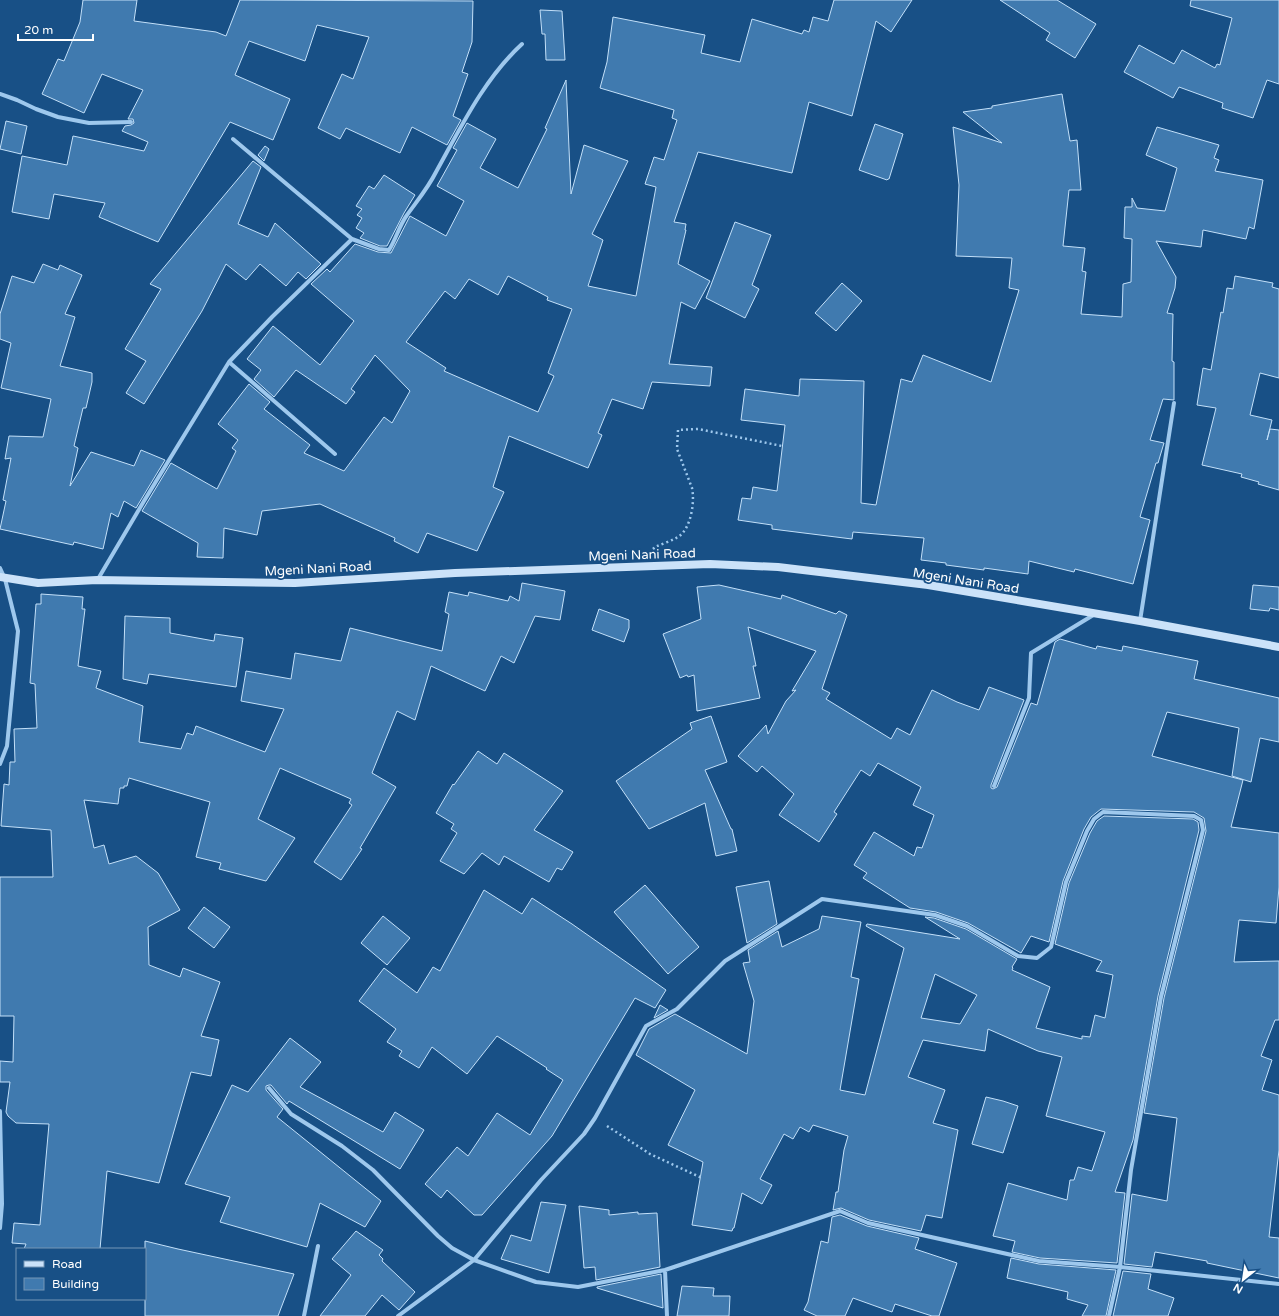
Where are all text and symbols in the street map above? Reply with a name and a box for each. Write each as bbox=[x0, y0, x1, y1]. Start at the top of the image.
scale bar bbox=[18, 16, 93, 42]
text: 20 m bbox=[24, 23, 53, 37]
street label: Mgeni Nani Road bbox=[588, 545, 696, 565]
street label: Mgeni Nani Road bbox=[264, 558, 372, 580]
street label: Mgeni Nani Road bbox=[912, 565, 1020, 597]
legend bbox=[16, 1248, 146, 1300]
text: Road bbox=[52, 1257, 82, 1271]
north arrow bbox=[1223, 1260, 1263, 1300]
text: Building bbox=[52, 1277, 99, 1291]
text: N bbox=[1231, 1280, 1245, 1296]

